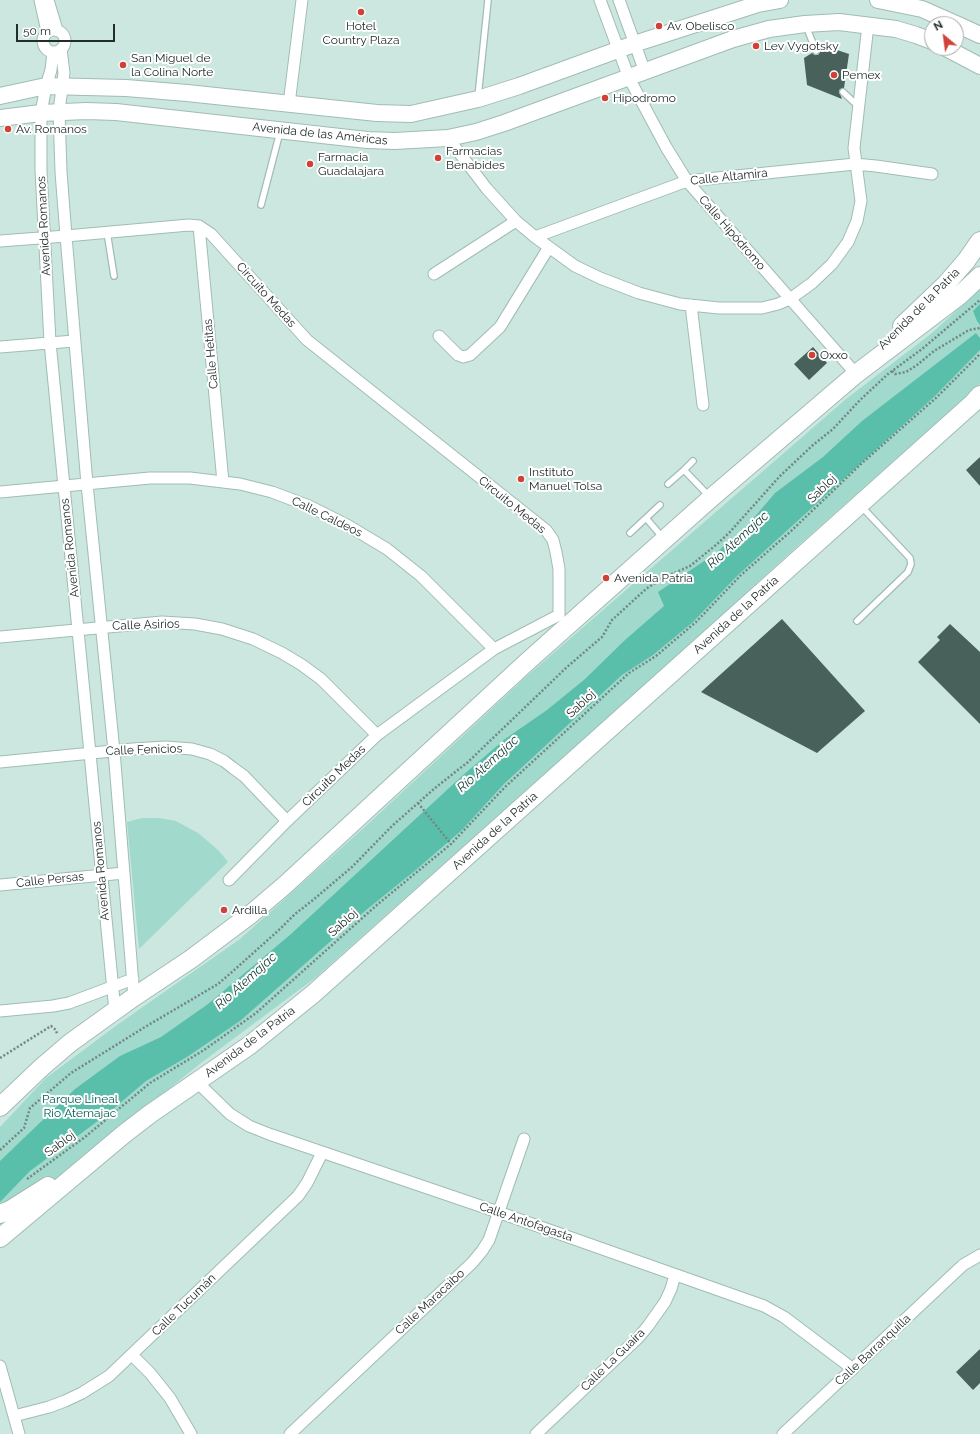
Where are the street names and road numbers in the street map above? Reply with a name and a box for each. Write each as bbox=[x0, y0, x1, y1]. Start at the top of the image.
street label: Avenida de las Américas bbox=[252, 120, 388, 148]
street label: Calle Altamira bbox=[690, 166, 768, 188]
street label: Avenida Romanos bbox=[34, 176, 54, 276]
street label: Calle Hipódromo bbox=[696, 193, 768, 273]
street label: Circuito Medas bbox=[233, 259, 299, 331]
street label: Avenida de la Patria bbox=[875, 265, 963, 353]
street label: Calle Hetitas bbox=[201, 318, 221, 390]
street label: Sabloj bbox=[805, 472, 839, 506]
street label: Circuito Medas bbox=[475, 473, 549, 537]
street label: Calle Caldeos bbox=[289, 494, 365, 540]
street label: Avenida Romanos bbox=[58, 498, 82, 598]
street label: Avenida de la Patria bbox=[691, 573, 781, 657]
street label: Calle Asirios bbox=[112, 617, 180, 633]
street label: Sabloj bbox=[564, 687, 598, 721]
street label: Calle Fenicios bbox=[105, 741, 183, 759]
street label: Circuito Medas bbox=[299, 742, 369, 810]
street label: Avenida de la Patria bbox=[450, 789, 540, 873]
street label: Avenida Romanos bbox=[89, 821, 113, 921]
street label: Calle Persas bbox=[15, 869, 85, 891]
street label: Sabloj bbox=[325, 906, 361, 940]
street label: Avenida de la Patria bbox=[202, 1003, 298, 1081]
street label: Sabloj bbox=[42, 1128, 78, 1160]
street label: Calle Antofagasta bbox=[477, 1199, 575, 1245]
street label: Calle Maracaibo bbox=[392, 1266, 468, 1338]
street label: Calle Tucumán bbox=[149, 1271, 219, 1339]
street label: Calle Barranquilla bbox=[832, 1311, 914, 1389]
street label: Calle La Guaira bbox=[578, 1326, 648, 1394]

